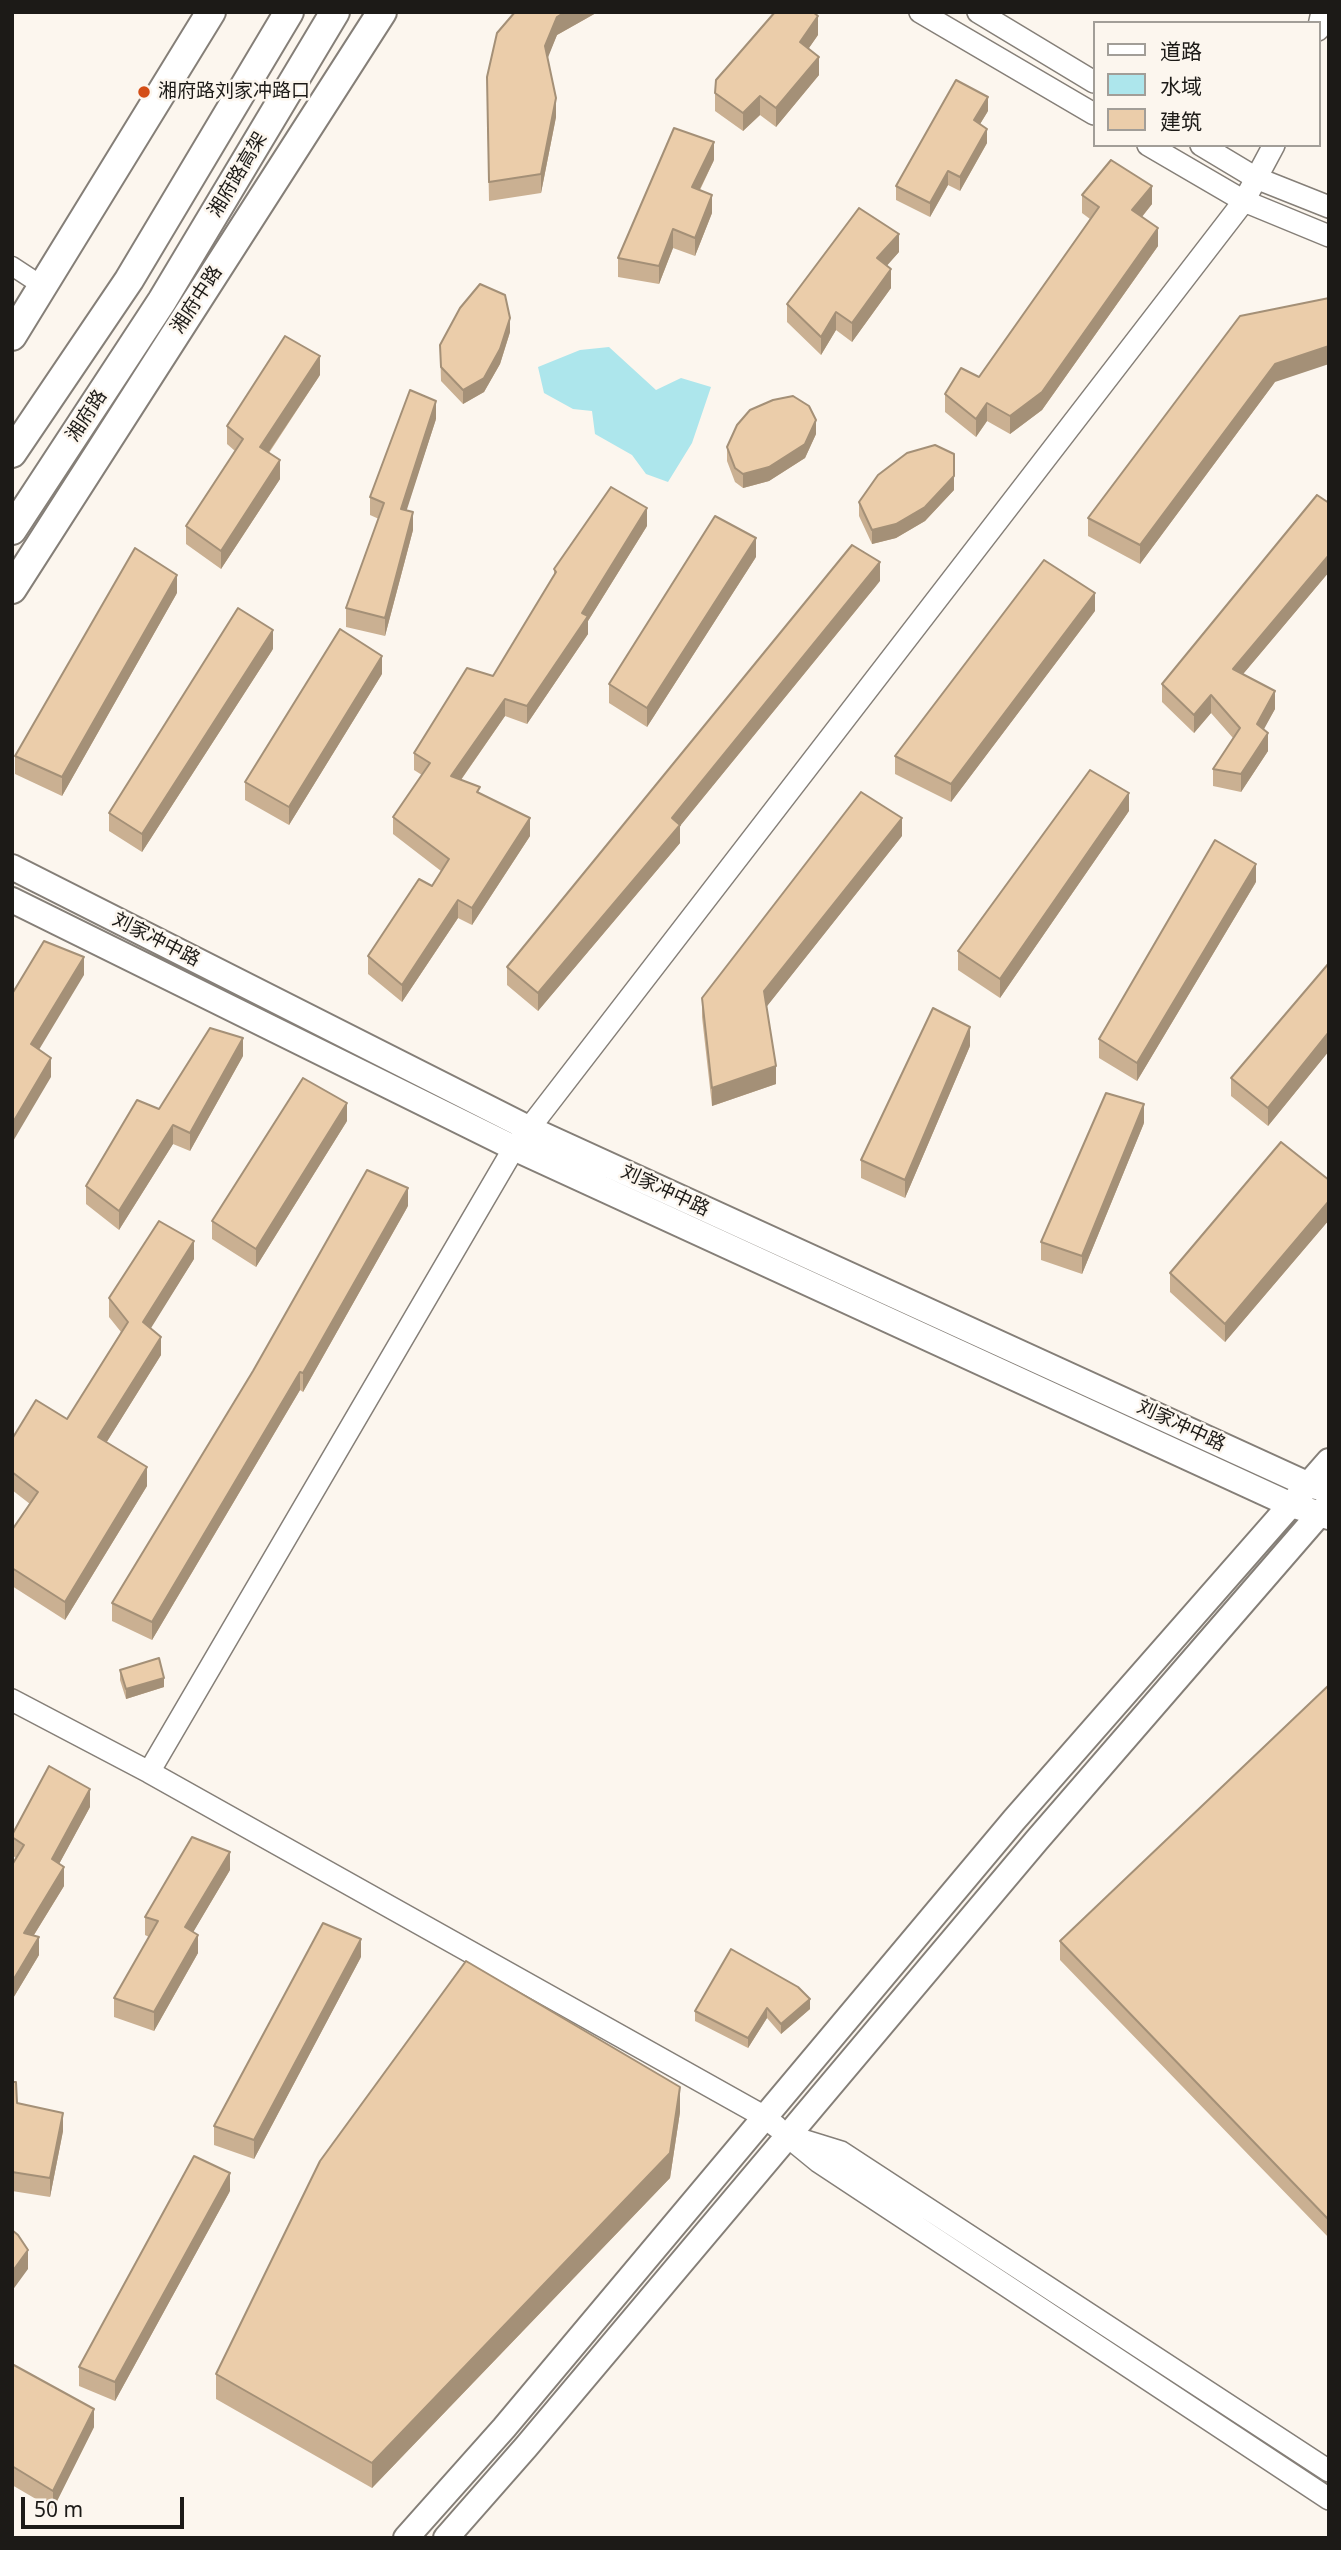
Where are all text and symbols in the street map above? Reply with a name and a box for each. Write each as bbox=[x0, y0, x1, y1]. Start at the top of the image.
legend bbox=[1092, 21, 1320, 147]
text: 道路 bbox=[1160, 37, 1202, 65]
text: 水域 bbox=[1160, 72, 1202, 100]
place label: 湘府路刘家冲路口 bbox=[158, 81, 310, 103]
marker: 湘府路刘家冲路口 bbox=[136, 84, 152, 100]
text: 建筑 bbox=[1160, 107, 1202, 135]
street label: 湘府路高架 bbox=[204, 128, 272, 222]
street label: 湘府中路 bbox=[167, 262, 227, 338]
street label: 湘府路 bbox=[62, 386, 112, 446]
street label: 刘家冲中路 bbox=[109, 908, 203, 972]
street label: 刘家冲中路 bbox=[617, 1161, 713, 1221]
street label: 刘家冲中路 bbox=[1133, 1396, 1229, 1456]
scale bar bbox=[24, 2484, 187, 2528]
text: 50 m bbox=[34, 2495, 83, 2523]

